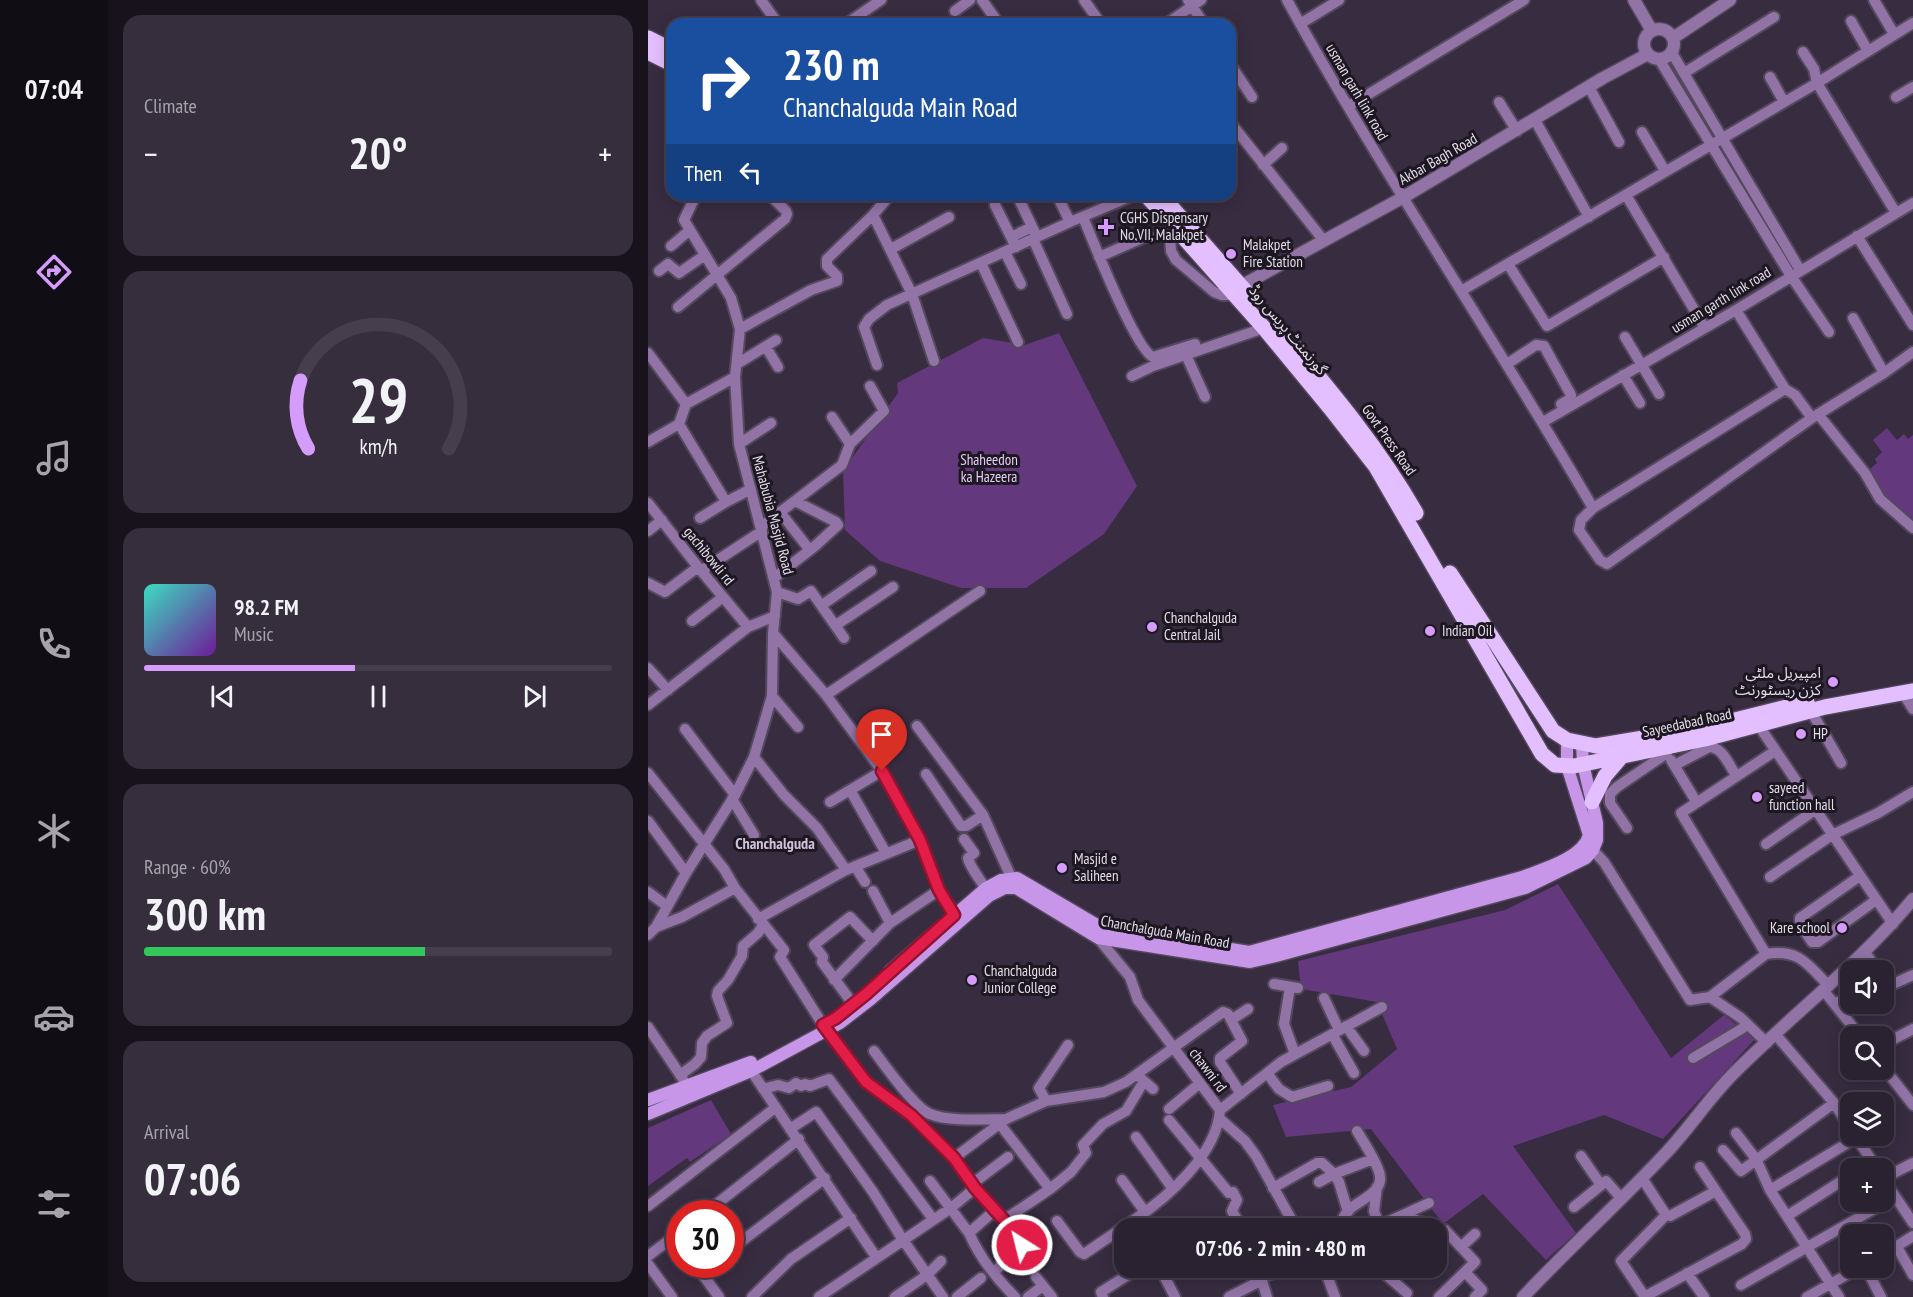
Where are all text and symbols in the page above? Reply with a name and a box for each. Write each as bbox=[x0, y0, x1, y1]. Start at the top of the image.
text: 230 m bbox=[783, 37, 880, 92]
street label: usman garh link road bbox=[1322, 40, 1393, 144]
icon: right bbox=[684, 42, 762, 120]
text: 07:04 bbox=[25, 72, 83, 106]
text: Chanchalguda Main Road bbox=[783, 90, 1018, 124]
text: Climate bbox=[144, 93, 197, 119]
text: 20° bbox=[348, 123, 408, 181]
street label: Akbar Bagh Road bbox=[1395, 128, 1480, 189]
text: − bbox=[144, 132, 158, 175]
text: + bbox=[598, 132, 612, 175]
icon: left bbox=[734, 156, 767, 189]
text: Then bbox=[684, 159, 722, 187]
place label: CGHS Dispensary No.VII, Malakpet bbox=[1120, 208, 1208, 244]
marker: CGHS Dispensary No.VII, Malakpet bbox=[1097, 218, 1115, 236]
place label: Malakpet Fire Station bbox=[1243, 235, 1303, 271]
marker: Malakpet Fire Station bbox=[1224, 247, 1238, 261]
icon: directions bbox=[33, 251, 75, 293]
street label: usman garth link road bbox=[1667, 262, 1774, 337]
street label: گورنمنٹ پریس روڈ bbox=[1244, 281, 1332, 380]
text: 29 bbox=[348, 359, 408, 440]
street label: Govt Press Road bbox=[1358, 401, 1421, 479]
text: km/h bbox=[359, 433, 397, 461]
icon: music bbox=[33, 437, 75, 479]
park label: Shaheedon ka Hazeera bbox=[960, 450, 1018, 486]
street label: Mahabubia Masjid Road bbox=[748, 453, 799, 576]
street label: gachibowli rd bbox=[680, 523, 739, 589]
text: 98.2 FM bbox=[234, 593, 299, 621]
place label: Chanchalguda Central Jail bbox=[1164, 608, 1237, 644]
marker: Chanchalguda Central Jail bbox=[1145, 620, 1159, 634]
text: Music bbox=[234, 621, 274, 647]
place label: Indian Oil bbox=[1442, 621, 1493, 640]
icon: phone bbox=[33, 623, 75, 665]
marker: Indian Oil bbox=[1423, 624, 1437, 638]
place label: امپیریل ملٹی کزن ریسٹورنٹ bbox=[1735, 663, 1822, 699]
marker: امپیریل ملٹی کزن ریسٹورنٹ bbox=[1826, 675, 1840, 689]
icon: previous bbox=[206, 680, 239, 713]
icon: pause bbox=[362, 680, 395, 713]
icon: next bbox=[518, 680, 551, 713]
street label: Sayeedabad Road bbox=[1641, 704, 1733, 741]
pin bbox=[856, 709, 907, 771]
icon: arrive bbox=[865, 718, 898, 751]
place label: HP bbox=[1813, 724, 1828, 743]
marker: HP bbox=[1794, 727, 1808, 741]
place label: sayeed function hall bbox=[1769, 778, 1835, 814]
marker: sayeed function hall bbox=[1750, 790, 1764, 804]
icon: climate bbox=[33, 810, 75, 852]
district label: Chanchalguda bbox=[735, 833, 815, 853]
place label: Masjid e Saliheen bbox=[1074, 849, 1119, 885]
text: Range · 60% bbox=[144, 854, 231, 880]
marker: Masjid e Saliheen bbox=[1055, 861, 1069, 875]
text: 300 km bbox=[144, 884, 266, 942]
street label: Chanchalguda Main Road bbox=[1099, 911, 1231, 952]
place label: Kare school bbox=[1770, 918, 1831, 937]
marker: Kare school bbox=[1835, 921, 1849, 935]
map controls bbox=[1840, 960, 1894, 1278]
button: sound bbox=[1840, 960, 1894, 1014]
place label: Chanchalguda Junior College bbox=[983, 961, 1057, 997]
marker: Chanchalguda Junior College bbox=[965, 973, 979, 987]
icon: car bbox=[33, 996, 75, 1038]
button: search bbox=[1840, 1026, 1894, 1080]
street label: chawni rd bbox=[1186, 1044, 1231, 1096]
button: layers bbox=[1840, 1092, 1894, 1146]
text: Arrival bbox=[144, 1119, 189, 1145]
text: 07:06 bbox=[144, 1149, 241, 1207]
button: + bbox=[1840, 1158, 1894, 1212]
icon: filters bbox=[33, 1183, 75, 1225]
speed limit sign: 30 bbox=[666, 1200, 744, 1278]
position arrow bbox=[990, 1213, 1054, 1277]
button: − bbox=[1840, 1224, 1894, 1278]
text: 07:06 · 2 min · 480 m bbox=[1195, 1234, 1366, 1262]

